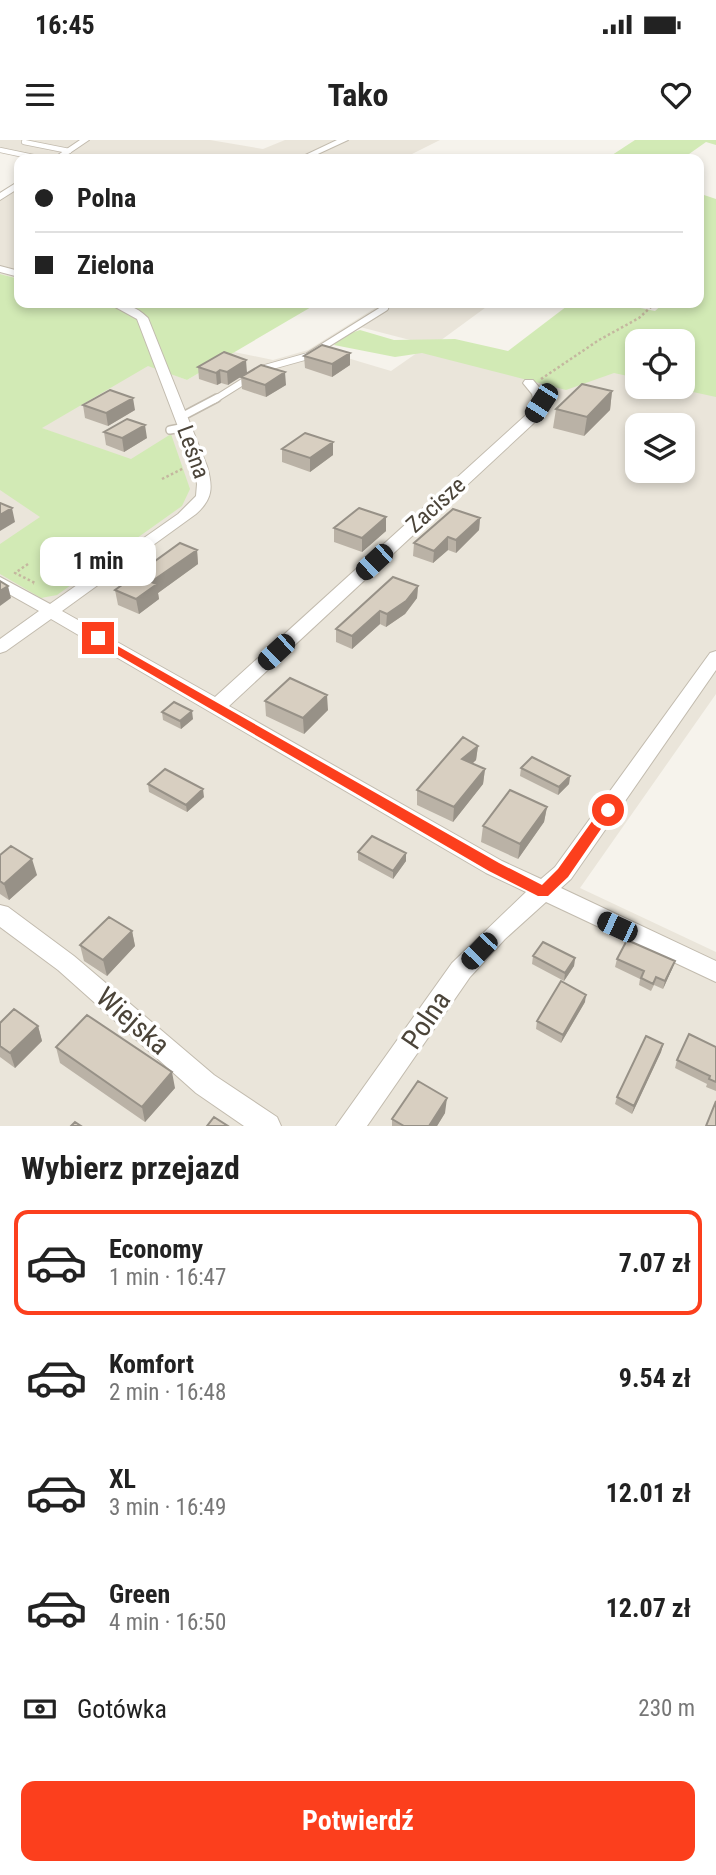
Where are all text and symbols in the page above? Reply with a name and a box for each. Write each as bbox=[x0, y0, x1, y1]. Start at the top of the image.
text: 16:45 bbox=[35, 10, 95, 40]
icon: menu bbox=[21, 76, 59, 114]
text: Tako bbox=[327, 76, 389, 114]
icon: heart bbox=[657, 76, 695, 114]
text: Polna bbox=[77, 183, 136, 213]
text: Zielona bbox=[77, 250, 154, 280]
map controls bbox=[625, 329, 695, 483]
button: locate bbox=[625, 329, 695, 399]
car bbox=[521, 380, 562, 426]
button: layers bbox=[625, 413, 695, 483]
street label: Leśna bbox=[171, 422, 215, 482]
street label: Zacisze bbox=[401, 472, 471, 538]
callout: 1 min bbox=[40, 536, 156, 586]
car bbox=[352, 540, 397, 584]
text: 1 min bbox=[72, 548, 124, 575]
route end bbox=[82, 622, 114, 654]
car bbox=[254, 630, 299, 674]
route start bbox=[592, 794, 624, 826]
car bbox=[594, 909, 641, 945]
car bbox=[457, 929, 502, 973]
street label: Wiejska bbox=[90, 980, 176, 1062]
street label: Polna bbox=[395, 985, 457, 1055]
text: Wybierz przejazd bbox=[21, 1149, 240, 1187]
icon: car bbox=[25, 1231, 88, 1294]
text: Economy bbox=[109, 1234, 203, 1264]
text: 7.07 zł bbox=[619, 1248, 691, 1278]
text: 1 min · 16:47 bbox=[109, 1264, 226, 1291]
icon: car bbox=[25, 1346, 88, 1409]
text: Komfort bbox=[109, 1349, 194, 1379]
text: 9.54 zł bbox=[619, 1363, 691, 1393]
text: 2 min · 16:48 bbox=[109, 1379, 226, 1406]
icon: car bbox=[25, 1461, 88, 1524]
text: XL bbox=[109, 1464, 136, 1494]
text: 12.01 zł bbox=[606, 1478, 691, 1508]
text: 3 min · 16:49 bbox=[109, 1494, 226, 1521]
icon: car bbox=[25, 1576, 88, 1639]
text: Green bbox=[109, 1579, 170, 1609]
text: 12.07 zł bbox=[606, 1593, 691, 1623]
text: 4 min · 16:50 bbox=[109, 1609, 226, 1636]
icon: cash bbox=[21, 1690, 59, 1728]
text: Gotówka bbox=[77, 1694, 167, 1724]
text: 230 m bbox=[638, 1695, 695, 1722]
button: Potwierdź bbox=[21, 1781, 695, 1861]

